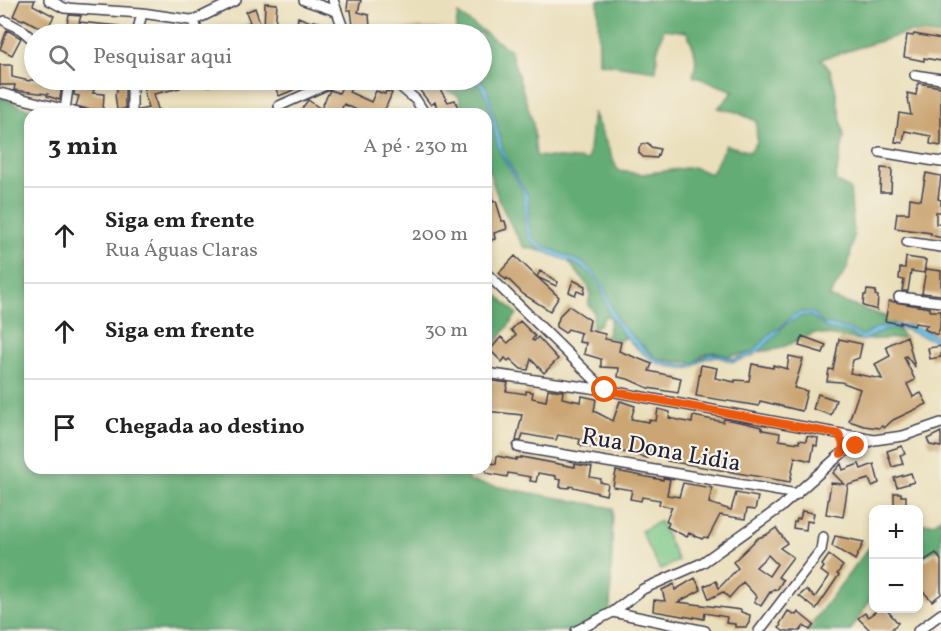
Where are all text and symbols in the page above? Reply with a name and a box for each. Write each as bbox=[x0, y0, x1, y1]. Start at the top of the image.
search box bbox=[24, 24, 492, 90]
icon: search bbox=[45, 41, 78, 74]
text: Pesquisar aqui bbox=[93, 42, 232, 73]
text: 3 min bbox=[48, 129, 118, 165]
text: A pé · 230 m bbox=[363, 133, 468, 161]
text: Siga em frente bbox=[105, 206, 255, 237]
icon: ahead bbox=[48, 219, 81, 252]
text: 200 m bbox=[411, 221, 468, 249]
text: Rua Águas Claras bbox=[105, 237, 258, 265]
icon: ahead bbox=[48, 315, 81, 348]
text: Siga em frente bbox=[105, 316, 255, 347]
text: 30 m bbox=[424, 317, 468, 345]
route start bbox=[591, 376, 617, 402]
icon: arrive bbox=[48, 411, 81, 444]
text: Chegada ao destino bbox=[105, 412, 305, 443]
street label: Rua Dona Lidia bbox=[579, 420, 743, 482]
route end bbox=[842, 432, 868, 458]
map controls bbox=[869, 505, 923, 613]
button: + bbox=[869, 505, 923, 559]
button: − bbox=[869, 559, 923, 613]

